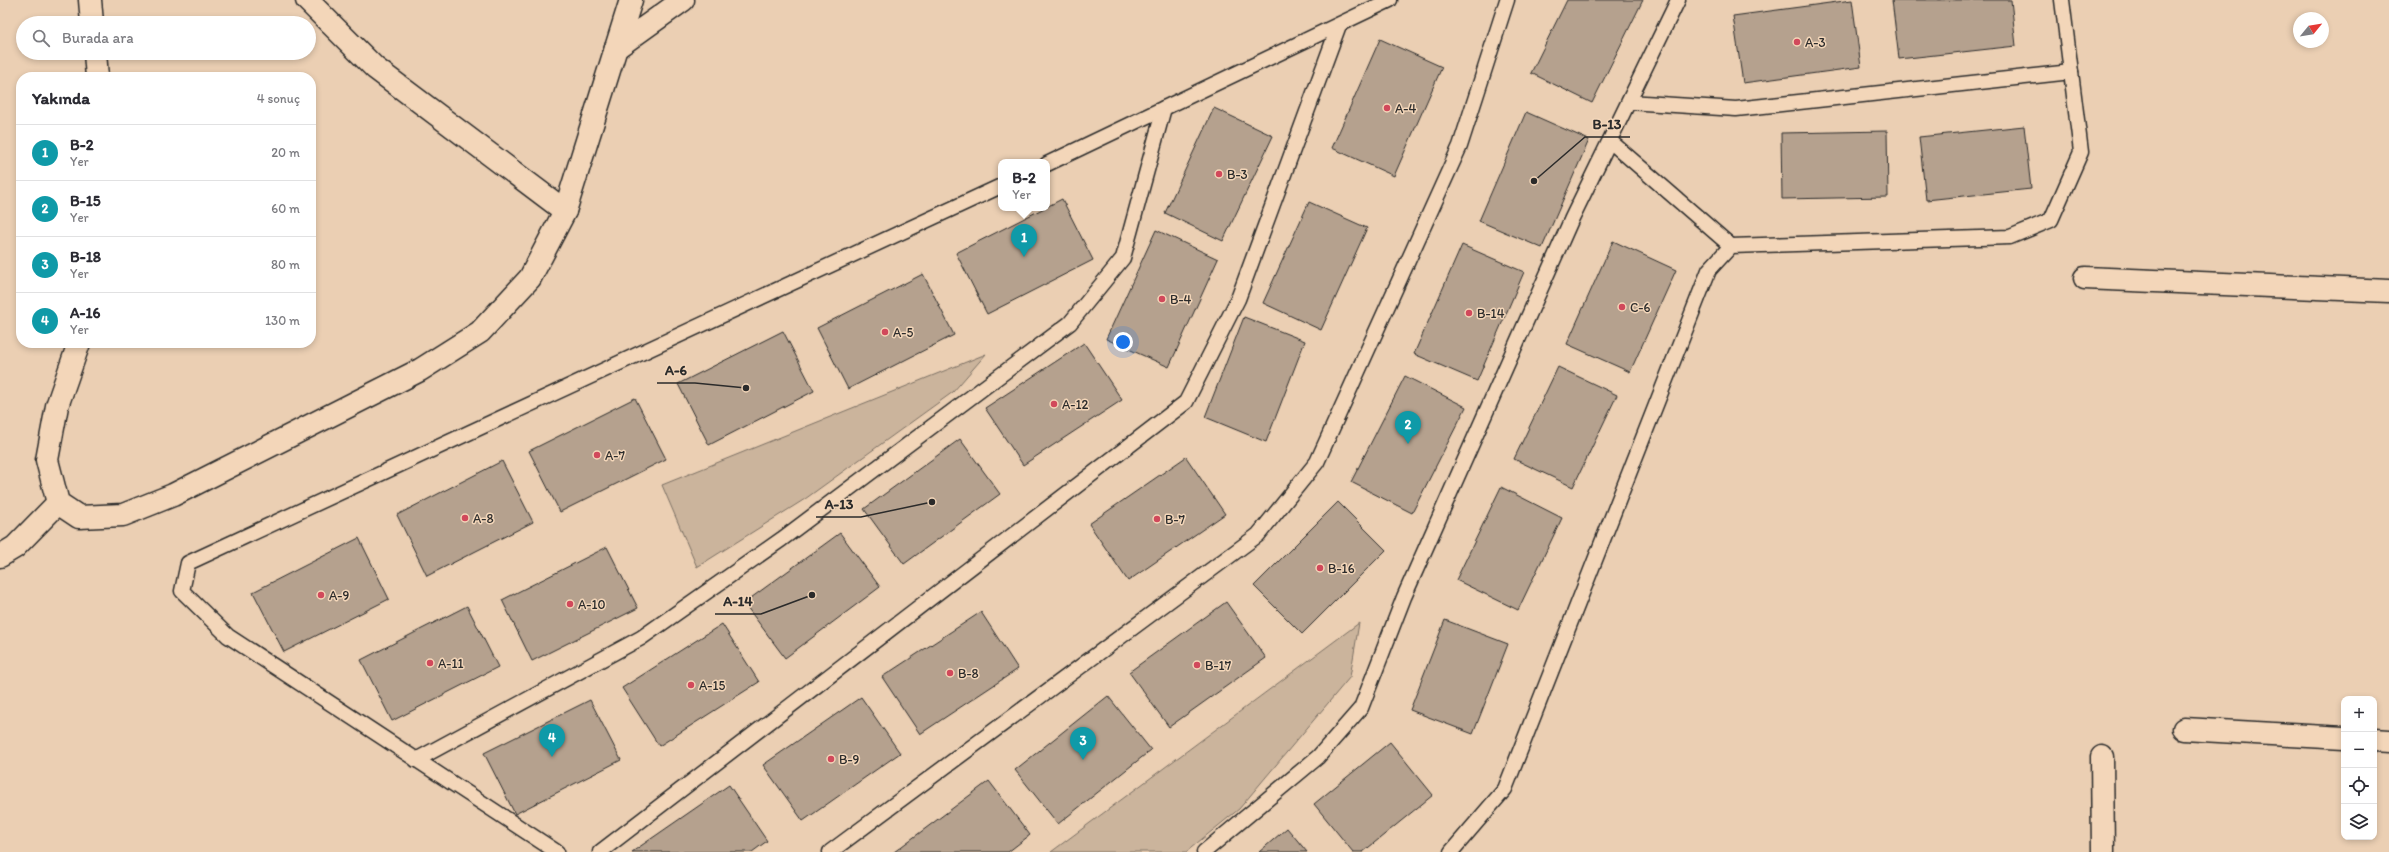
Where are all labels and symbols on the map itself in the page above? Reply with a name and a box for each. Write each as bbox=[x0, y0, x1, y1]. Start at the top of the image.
north arrow bbox=[2293, 12, 2329, 48]
place label: A-3 bbox=[1805, 35, 1826, 50]
marker: A-3 bbox=[1792, 37, 1802, 47]
place label: A-4 bbox=[1395, 101, 1417, 116]
marker: A-4 bbox=[1382, 103, 1392, 113]
callout: B-13 bbox=[1585, 111, 1630, 137]
text: B-13 bbox=[1593, 116, 1622, 133]
place label: B-3 bbox=[1227, 167, 1248, 182]
marker: B-3 bbox=[1214, 169, 1224, 179]
pin: 1 bbox=[1011, 224, 1037, 257]
place label: B-4 bbox=[1170, 292, 1192, 307]
marker: B-4 bbox=[1157, 294, 1167, 304]
place label: C-6 bbox=[1630, 300, 1651, 315]
marker: C-6 bbox=[1617, 302, 1627, 312]
place label: B-14 bbox=[1477, 306, 1505, 321]
marker: B-14 bbox=[1464, 308, 1474, 318]
place label: A-5 bbox=[893, 325, 914, 340]
marker: A-5 bbox=[880, 327, 890, 337]
your location bbox=[1113, 332, 1133, 352]
callout: A-6 bbox=[657, 357, 695, 383]
text: A-6 bbox=[664, 362, 688, 379]
place label: A-12 bbox=[1062, 397, 1089, 412]
marker: A-12 bbox=[1049, 399, 1059, 409]
pin: 2 bbox=[1395, 411, 1421, 444]
place label: A-7 bbox=[605, 448, 626, 463]
marker: A-7 bbox=[592, 450, 602, 460]
callout: A-13 bbox=[816, 491, 861, 517]
text: A-13 bbox=[824, 496, 854, 513]
place label: A-8 bbox=[473, 511, 494, 526]
place label: B-7 bbox=[1165, 512, 1186, 527]
marker: A-8 bbox=[460, 513, 470, 523]
marker: B-7 bbox=[1152, 514, 1162, 524]
place label: B-16 bbox=[1328, 561, 1355, 576]
marker: B-16 bbox=[1315, 563, 1325, 573]
place label: A-9 bbox=[329, 588, 350, 603]
callout: A-14 bbox=[715, 588, 761, 614]
marker: A-9 bbox=[316, 590, 326, 600]
text: A-14 bbox=[722, 593, 753, 610]
place label: A-10 bbox=[578, 597, 606, 612]
marker: A-10 bbox=[565, 599, 575, 609]
place label: A-11 bbox=[438, 656, 464, 671]
marker: A-11 bbox=[425, 658, 435, 668]
place label: B-17 bbox=[1205, 658, 1232, 673]
marker: B-17 bbox=[1192, 660, 1202, 670]
place label: B-8 bbox=[958, 666, 979, 681]
marker: B-8 bbox=[945, 668, 955, 678]
place label: A-15 bbox=[699, 678, 726, 693]
marker: A-15 bbox=[686, 680, 696, 690]
pin: 4 bbox=[539, 724, 565, 757]
pin: 3 bbox=[1070, 727, 1096, 760]
place label: B-9 bbox=[839, 752, 860, 767]
marker: B-9 bbox=[826, 754, 836, 764]

